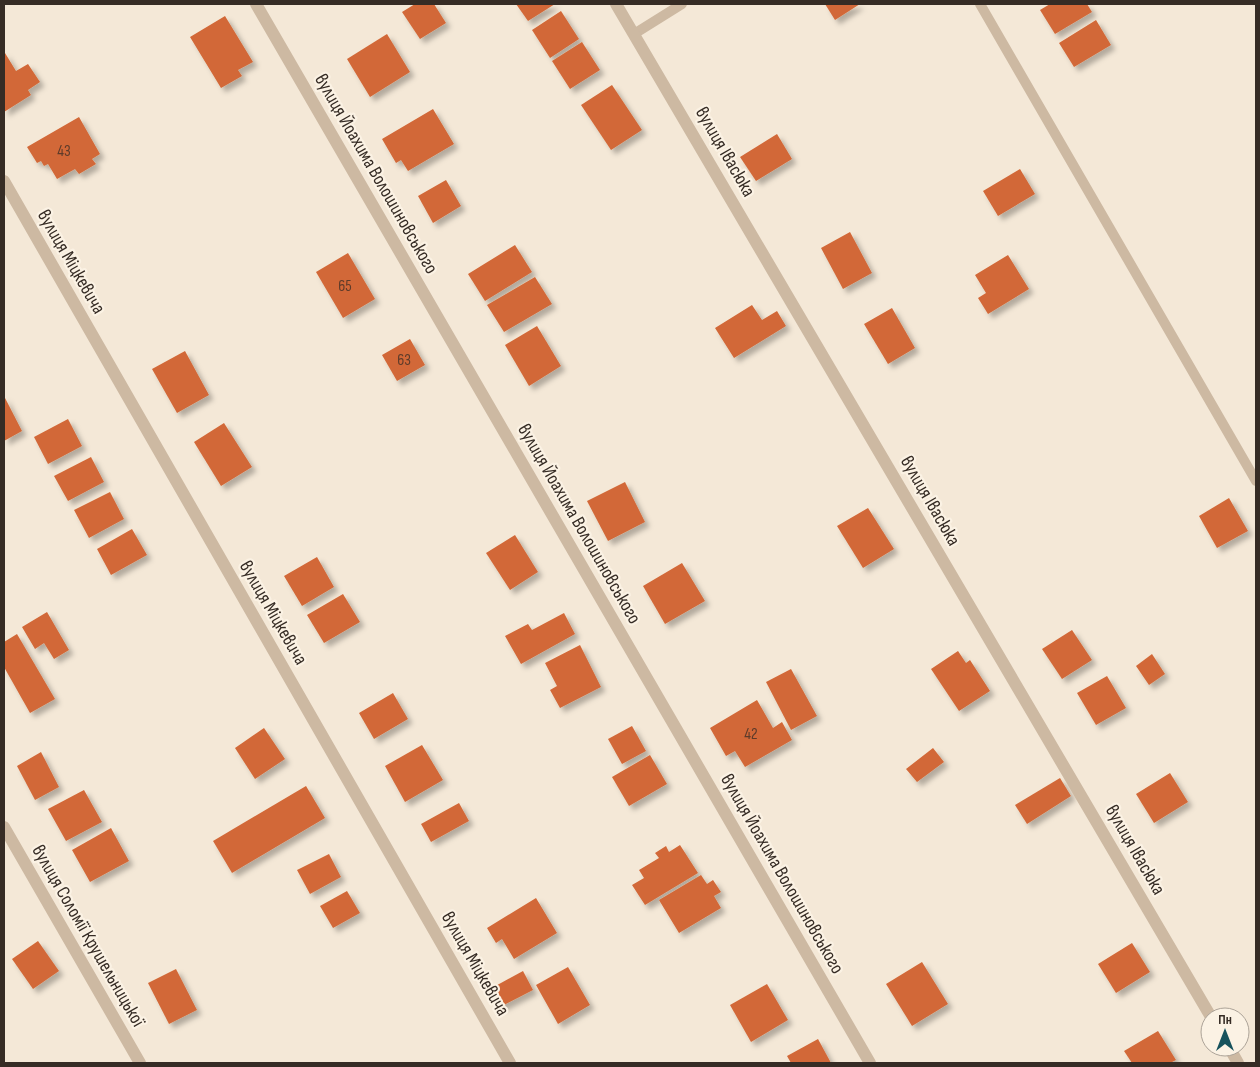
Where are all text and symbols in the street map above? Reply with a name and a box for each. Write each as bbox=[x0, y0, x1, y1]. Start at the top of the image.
street label: вулиця Йоахима Волошиновського bbox=[309, 70, 443, 278]
street label: вулиця Івасюка bbox=[690, 103, 760, 201]
house number: 43 bbox=[57, 142, 71, 161]
street label: вулиця Міцкевича bbox=[32, 206, 110, 318]
house number: 65 bbox=[338, 277, 352, 296]
house number: 63 bbox=[397, 351, 411, 370]
street label: вулиця Йоахима Волошиновського bbox=[512, 420, 646, 628]
street label: вулиця Івасюка bbox=[895, 452, 965, 550]
street label: вулиця Міцкевича bbox=[234, 557, 312, 669]
house number: 42 bbox=[744, 725, 758, 744]
street label: вулиця Йоахима Волошиновського bbox=[715, 770, 849, 978]
street label: вулиця Івасюка bbox=[1100, 801, 1170, 899]
street label: вулиця Соломії Крушельницької bbox=[27, 841, 150, 1031]
street label: вулиця Міцкевича bbox=[436, 908, 514, 1020]
north arrow bbox=[1200, 1007, 1250, 1057]
text: Пн bbox=[1218, 1011, 1232, 1028]

